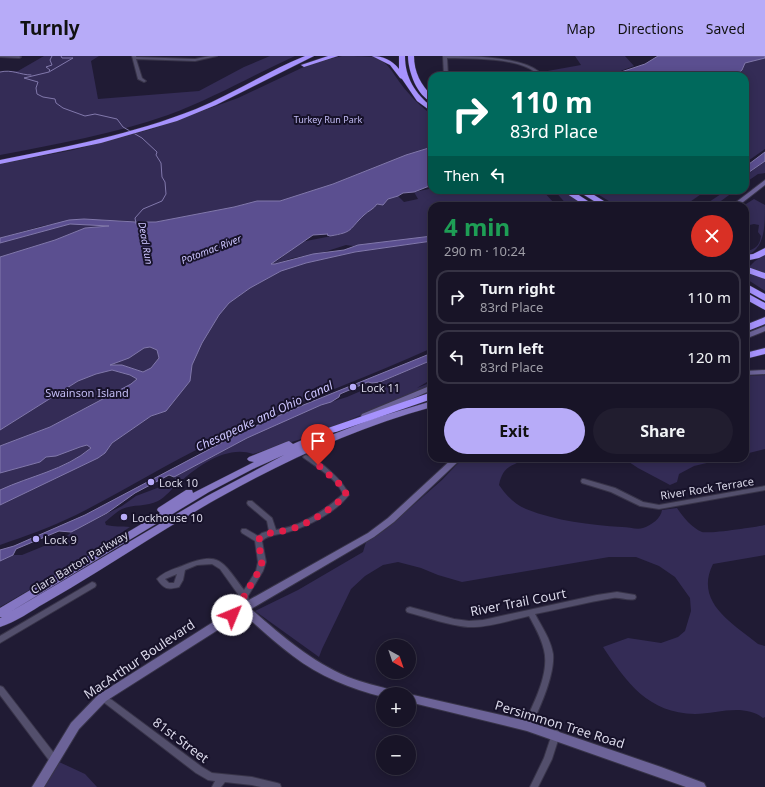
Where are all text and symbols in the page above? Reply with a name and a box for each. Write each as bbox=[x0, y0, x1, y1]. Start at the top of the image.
text: Turnly bbox=[20, 15, 80, 41]
text: Map bbox=[566, 19, 595, 38]
text: Directions bbox=[617, 19, 684, 38]
text: Saved bbox=[706, 19, 745, 38]
text: 110 m bbox=[510, 83, 593, 121]
icon: right bbox=[444, 88, 496, 140]
park label: Turkey Run Park bbox=[294, 113, 362, 126]
text: 83rd Place bbox=[510, 119, 598, 143]
icon: left bbox=[487, 164, 509, 186]
text: Then bbox=[444, 165, 479, 185]
text: 4 min bbox=[444, 210, 510, 243]
button: close bbox=[691, 215, 733, 257]
water label: Dead Run bbox=[135, 221, 157, 266]
water label: Potomac River bbox=[179, 231, 244, 267]
text: 290 m · 10:24 bbox=[444, 242, 525, 260]
text: Turn right bbox=[480, 278, 555, 298]
icon: right bbox=[446, 286, 468, 308]
text: 110 m bbox=[687, 287, 731, 307]
text: 83rd Place bbox=[480, 298, 543, 316]
text: Turn left bbox=[480, 338, 544, 358]
icon: left bbox=[446, 346, 468, 368]
text: 120 m bbox=[687, 347, 731, 367]
text: 83rd Place bbox=[480, 358, 543, 376]
water label: Chesapeake and Ohio Canal bbox=[193, 376, 336, 455]
place label: Lock 11 bbox=[361, 380, 400, 395]
marker: Lock 11 bbox=[348, 382, 358, 392]
park label: Swainson Island bbox=[45, 385, 129, 400]
button: Exit bbox=[444, 408, 585, 454]
button: Share bbox=[593, 408, 733, 454]
pin bbox=[301, 424, 335, 465]
icon: arrive bbox=[307, 430, 329, 452]
street label: River Rock Terrace bbox=[659, 473, 755, 503]
place label: Lock 10 bbox=[159, 475, 198, 490]
marker: Lock 10 bbox=[146, 477, 156, 487]
place label: Lockhouse 10 bbox=[132, 510, 203, 525]
marker: Lockhouse 10 bbox=[119, 512, 129, 522]
street label: Clara Barton Parkway bbox=[28, 527, 131, 597]
place label: Lock 9 bbox=[44, 532, 77, 547]
marker: Lock 9 bbox=[31, 534, 41, 544]
street label: River Trail Court bbox=[468, 584, 568, 620]
position arrow bbox=[211, 594, 253, 636]
street label: MacArthur Boulevard bbox=[80, 615, 198, 703]
north arrow bbox=[376, 639, 416, 679]
map controls bbox=[376, 639, 416, 775]
button: + bbox=[376, 687, 416, 727]
street label: Persimmon Tree Road bbox=[493, 696, 627, 752]
street label: 81st Street bbox=[149, 713, 213, 767]
button: − bbox=[376, 735, 416, 775]

